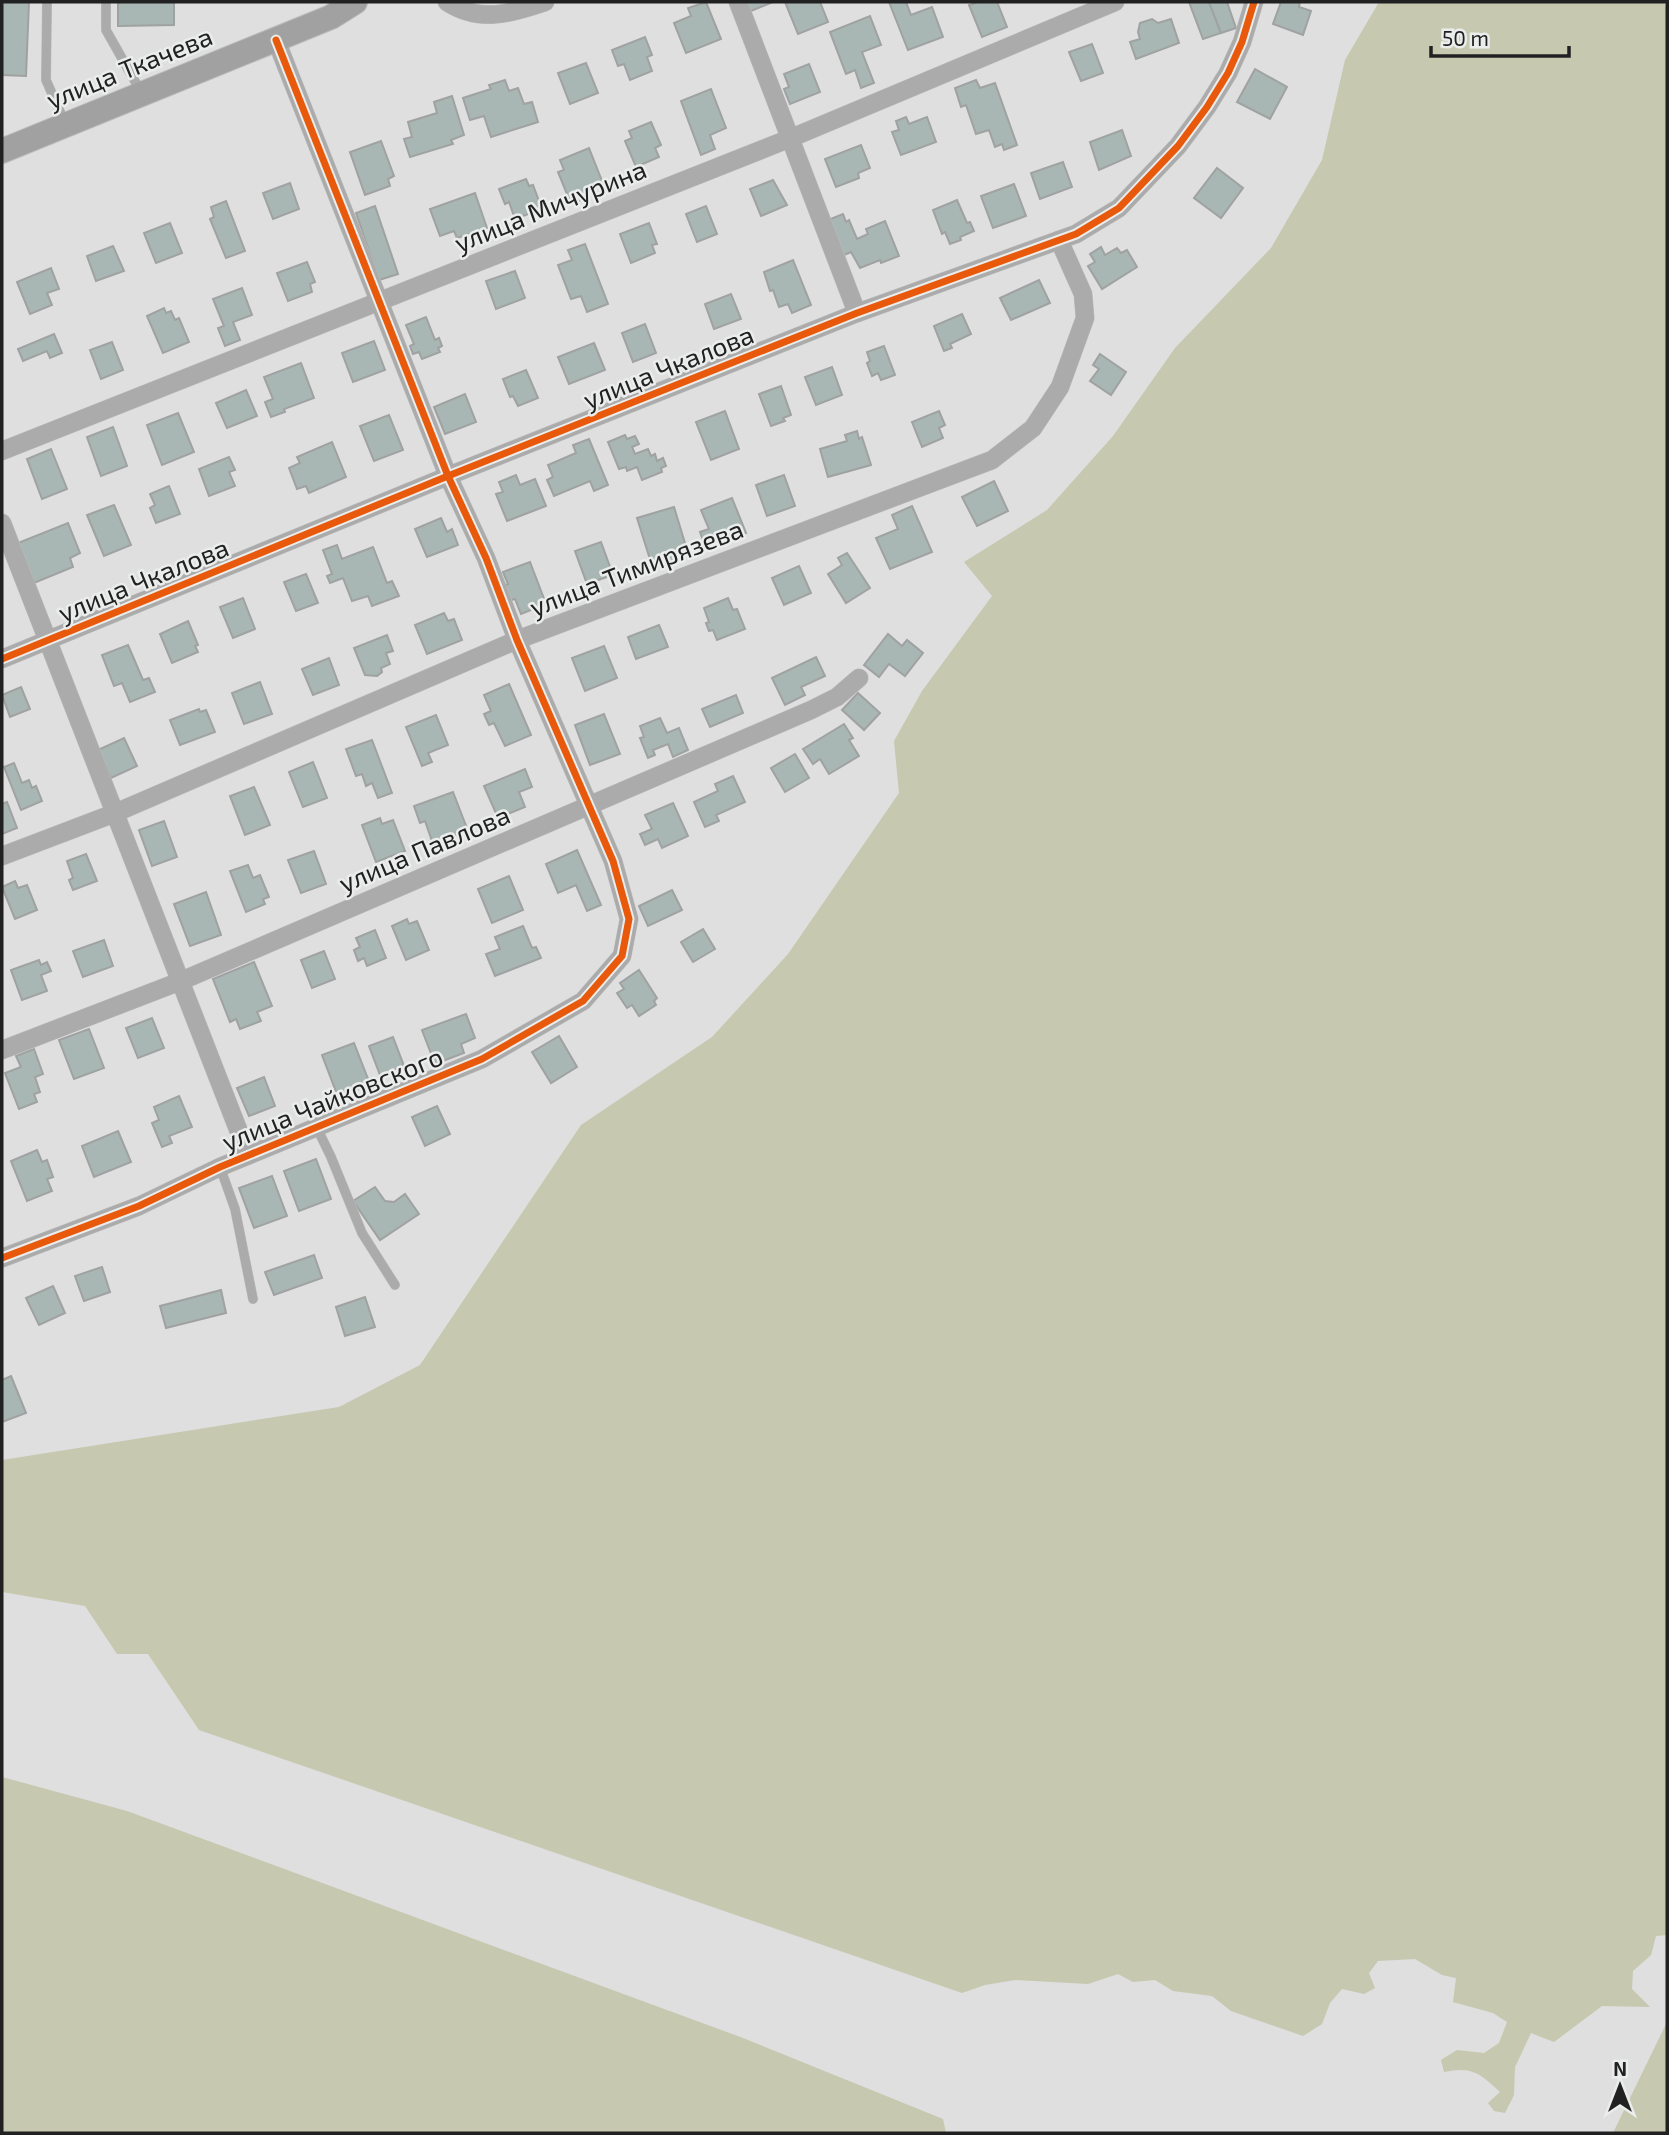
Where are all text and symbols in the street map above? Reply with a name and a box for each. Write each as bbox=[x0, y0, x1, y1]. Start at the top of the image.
scale bar bbox=[1431, 14, 1569, 58]
street label: улица Ткачева bbox=[42, 20, 217, 115]
text: 50 m bbox=[1442, 25, 1489, 50]
street label: улица Мичурина bbox=[450, 152, 651, 259]
street label: улица Чкалова bbox=[578, 318, 758, 415]
street label: улица Тимирязева bbox=[525, 512, 748, 623]
street label: улица Чкалова bbox=[53, 531, 233, 628]
street label: улица Павлова bbox=[334, 798, 515, 899]
street label: улица Чайковского bbox=[217, 1040, 447, 1157]
north arrow bbox=[1585, 2051, 1655, 2121]
text: N bbox=[1613, 2057, 1627, 2080]

